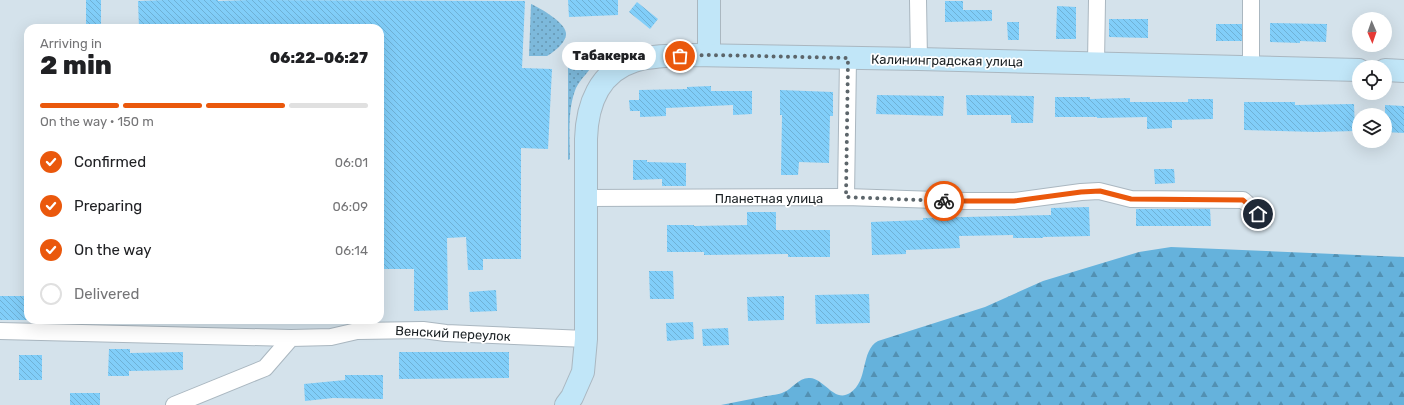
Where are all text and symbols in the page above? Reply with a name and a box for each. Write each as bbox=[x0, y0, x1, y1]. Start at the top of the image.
north arrow bbox=[1352, 12, 1392, 52]
map controls bbox=[1352, 12, 1392, 148]
text: Arriving in bbox=[40, 36, 102, 51]
pin bbox=[663, 39, 697, 73]
callout: Табакерка bbox=[562, 42, 656, 70]
icon: bag bbox=[669, 45, 691, 67]
text: Табакерка bbox=[573, 48, 645, 63]
text: 06:22–06:27 bbox=[270, 49, 368, 67]
text: 2 min bbox=[40, 50, 112, 81]
street label: Калининградская улица bbox=[871, 52, 1023, 69]
button: locate bbox=[1352, 60, 1392, 100]
button: layers bbox=[1352, 108, 1392, 148]
text: On the way · 150 m bbox=[40, 114, 154, 129]
icon: check bbox=[40, 151, 62, 173]
text: Confirmed bbox=[74, 153, 146, 171]
text: 06:01 bbox=[335, 155, 368, 170]
courier bbox=[924, 181, 964, 221]
icon: bike bbox=[933, 190, 955, 212]
street label: Планетная улица bbox=[715, 191, 823, 206]
icon: check bbox=[40, 195, 62, 217]
text: Preparing bbox=[74, 197, 142, 215]
pin bbox=[1241, 197, 1275, 231]
text: 06:09 bbox=[333, 199, 368, 214]
icon: home bbox=[1247, 203, 1269, 225]
icon: check bbox=[40, 239, 62, 261]
text: On the way bbox=[74, 241, 152, 259]
text: 06:14 bbox=[335, 243, 368, 258]
text: Delivered bbox=[74, 285, 139, 303]
street label: Венский переулок bbox=[395, 323, 511, 344]

